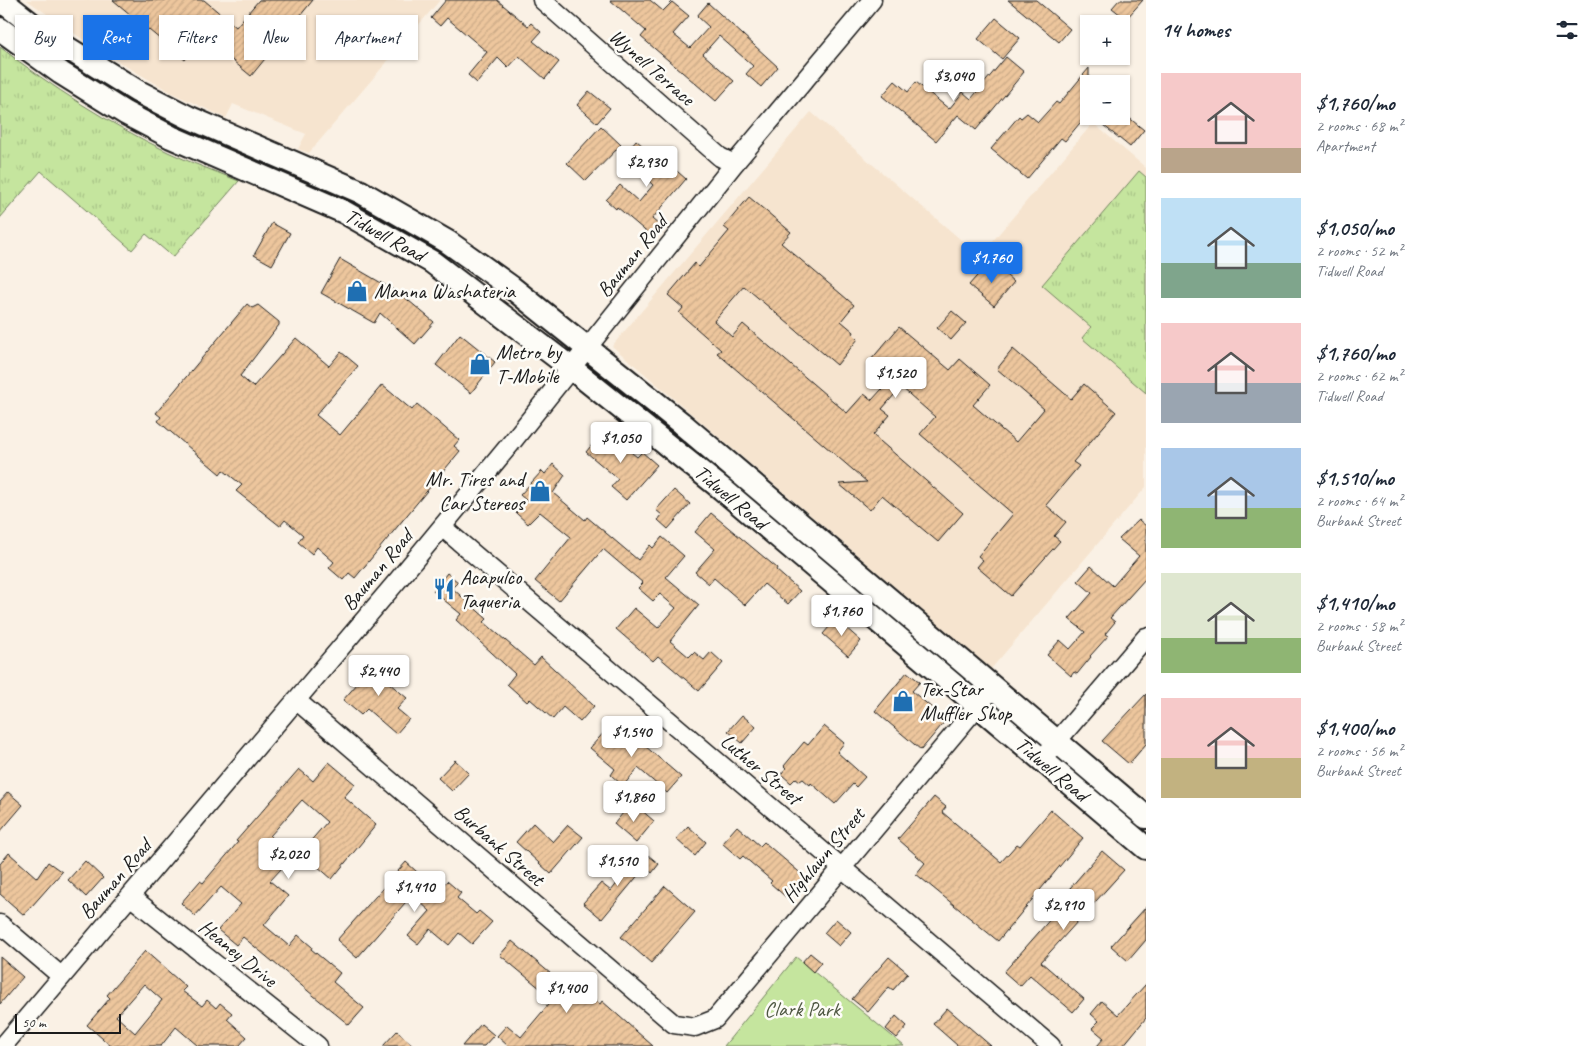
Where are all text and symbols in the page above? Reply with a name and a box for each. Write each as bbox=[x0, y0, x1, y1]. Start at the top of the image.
chip: Buy bbox=[15, 15, 73, 60]
chip: Rent bbox=[83, 15, 149, 60]
chip: Filters bbox=[159, 15, 234, 60]
chip: New bbox=[244, 15, 306, 60]
chip: Apartment bbox=[316, 15, 418, 60]
map controls bbox=[1080, 15, 1130, 125]
button: + bbox=[1080, 15, 1130, 65]
icon: filters bbox=[1553, 16, 1581, 44]
text: 14 homes bbox=[1161, 17, 1230, 43]
street label: Wynell Terrace bbox=[604, 23, 702, 112]
pin: $3,040 bbox=[913, 59, 995, 102]
text: $3,040 bbox=[934, 66, 974, 86]
button: − bbox=[1080, 75, 1130, 125]
text: $1,760/mo bbox=[1316, 90, 1395, 116]
icon: home bbox=[1201, 93, 1261, 153]
text: 2 rooms · 68 m² bbox=[1316, 116, 1402, 136]
text: Apartment bbox=[1316, 136, 1375, 156]
pin: $2,930 bbox=[606, 146, 688, 188]
text: $2,930 bbox=[628, 152, 666, 172]
street label: Tidwell Road bbox=[340, 202, 433, 269]
street label: Bauman Road bbox=[591, 208, 675, 302]
text: $1,050/mo bbox=[1316, 215, 1394, 241]
icon: home bbox=[1201, 218, 1261, 278]
text: 2 rooms · 52 m² bbox=[1316, 241, 1402, 261]
pin: $1,760 bbox=[951, 242, 1033, 284]
text: $1,760 bbox=[972, 248, 1012, 268]
text: Tidwell Road bbox=[1316, 261, 1383, 281]
shop icon: Manna Washateria bbox=[344, 278, 370, 304]
place label: Manna Washateria bbox=[374, 278, 517, 304]
place label: Metro by T-Mobile bbox=[496, 339, 563, 389]
text: $1,760/mo bbox=[1316, 340, 1395, 366]
icon: home bbox=[1201, 343, 1261, 403]
shop icon: Metro by T-Mobile bbox=[467, 351, 493, 377]
pin: $1,520 bbox=[855, 356, 937, 399]
text: $1,520 bbox=[877, 363, 915, 383]
text: 2 rooms · 62 m² bbox=[1316, 366, 1402, 386]
text: Tidwell Road bbox=[1316, 386, 1383, 406]
pin: $1,050 bbox=[580, 422, 662, 464]
text: $1,050 bbox=[602, 428, 640, 448]
street label: Tidwell Road bbox=[689, 459, 776, 538]
text: $1,510/mo bbox=[1316, 465, 1394, 491]
place label: Mr. Tires and Car Stereos bbox=[426, 466, 528, 516]
icon: home bbox=[1201, 468, 1261, 528]
shop icon: Mr. Tires and Car Stereos bbox=[527, 478, 553, 504]
text: 2 rooms · 64 m² bbox=[1316, 491, 1402, 511]
text: Burbank Street bbox=[1316, 511, 1401, 531]
street label: Bauman Road bbox=[336, 522, 420, 616]
place label: Acapulco Taqueria bbox=[460, 564, 523, 614]
restaurant icon: Acapulco Taqueria bbox=[431, 576, 457, 602]
text: $1,410/mo bbox=[1316, 590, 1394, 616]
icon: home bbox=[1201, 593, 1261, 653]
pin: $1,760 bbox=[801, 594, 883, 637]
text: $1,760 bbox=[822, 601, 862, 621]
text: 2 rooms · 58 m² bbox=[1316, 616, 1402, 636]
text: Burbank Street bbox=[1316, 636, 1401, 656]
pin: $2,440 bbox=[338, 654, 420, 697]
text: $2,440 bbox=[359, 661, 399, 681]
place label: Tex-Star Muffler Shop bbox=[920, 676, 1013, 726]
shop icon: Tex-Star Muffler Shop bbox=[890, 688, 916, 714]
text: $1,400/mo bbox=[1316, 715, 1394, 741]
pin: $1,540 bbox=[591, 716, 673, 758]
icon: home bbox=[1201, 718, 1261, 778]
text: $1,540 bbox=[613, 722, 651, 742]
street label: Luther Street bbox=[715, 728, 809, 812]
street label: Tidwell Road bbox=[1010, 731, 1097, 810]
text: 2 rooms · 56 m² bbox=[1316, 741, 1402, 761]
text: Burbank Street bbox=[1316, 761, 1401, 781]
pin: $1,860 bbox=[593, 780, 675, 823]
text: $1,860 bbox=[614, 787, 654, 807]
street label: Burbank Street bbox=[448, 799, 551, 893]
street label: Highlawn Street bbox=[776, 801, 871, 908]
street label: Bauman Road bbox=[73, 831, 159, 924]
pin: $2,020 bbox=[248, 838, 330, 880]
text: $2,020 bbox=[269, 844, 309, 864]
pin: $1,510 bbox=[577, 844, 659, 887]
text: $1,510 bbox=[599, 851, 637, 871]
pin: $1,410 bbox=[374, 870, 456, 913]
text: $1,410 bbox=[395, 877, 435, 897]
pin: $2,910 bbox=[1023, 888, 1105, 931]
text: $2,910 bbox=[1045, 895, 1083, 915]
street label: Heaney Drive bbox=[194, 914, 283, 993]
pin: $1,400 bbox=[526, 972, 608, 1014]
text: $1,400 bbox=[547, 978, 587, 998]
park label: Clark Park bbox=[764, 996, 841, 1022]
scale bar bbox=[15, 1011, 121, 1034]
text: 50 m bbox=[22, 1014, 46, 1031]

